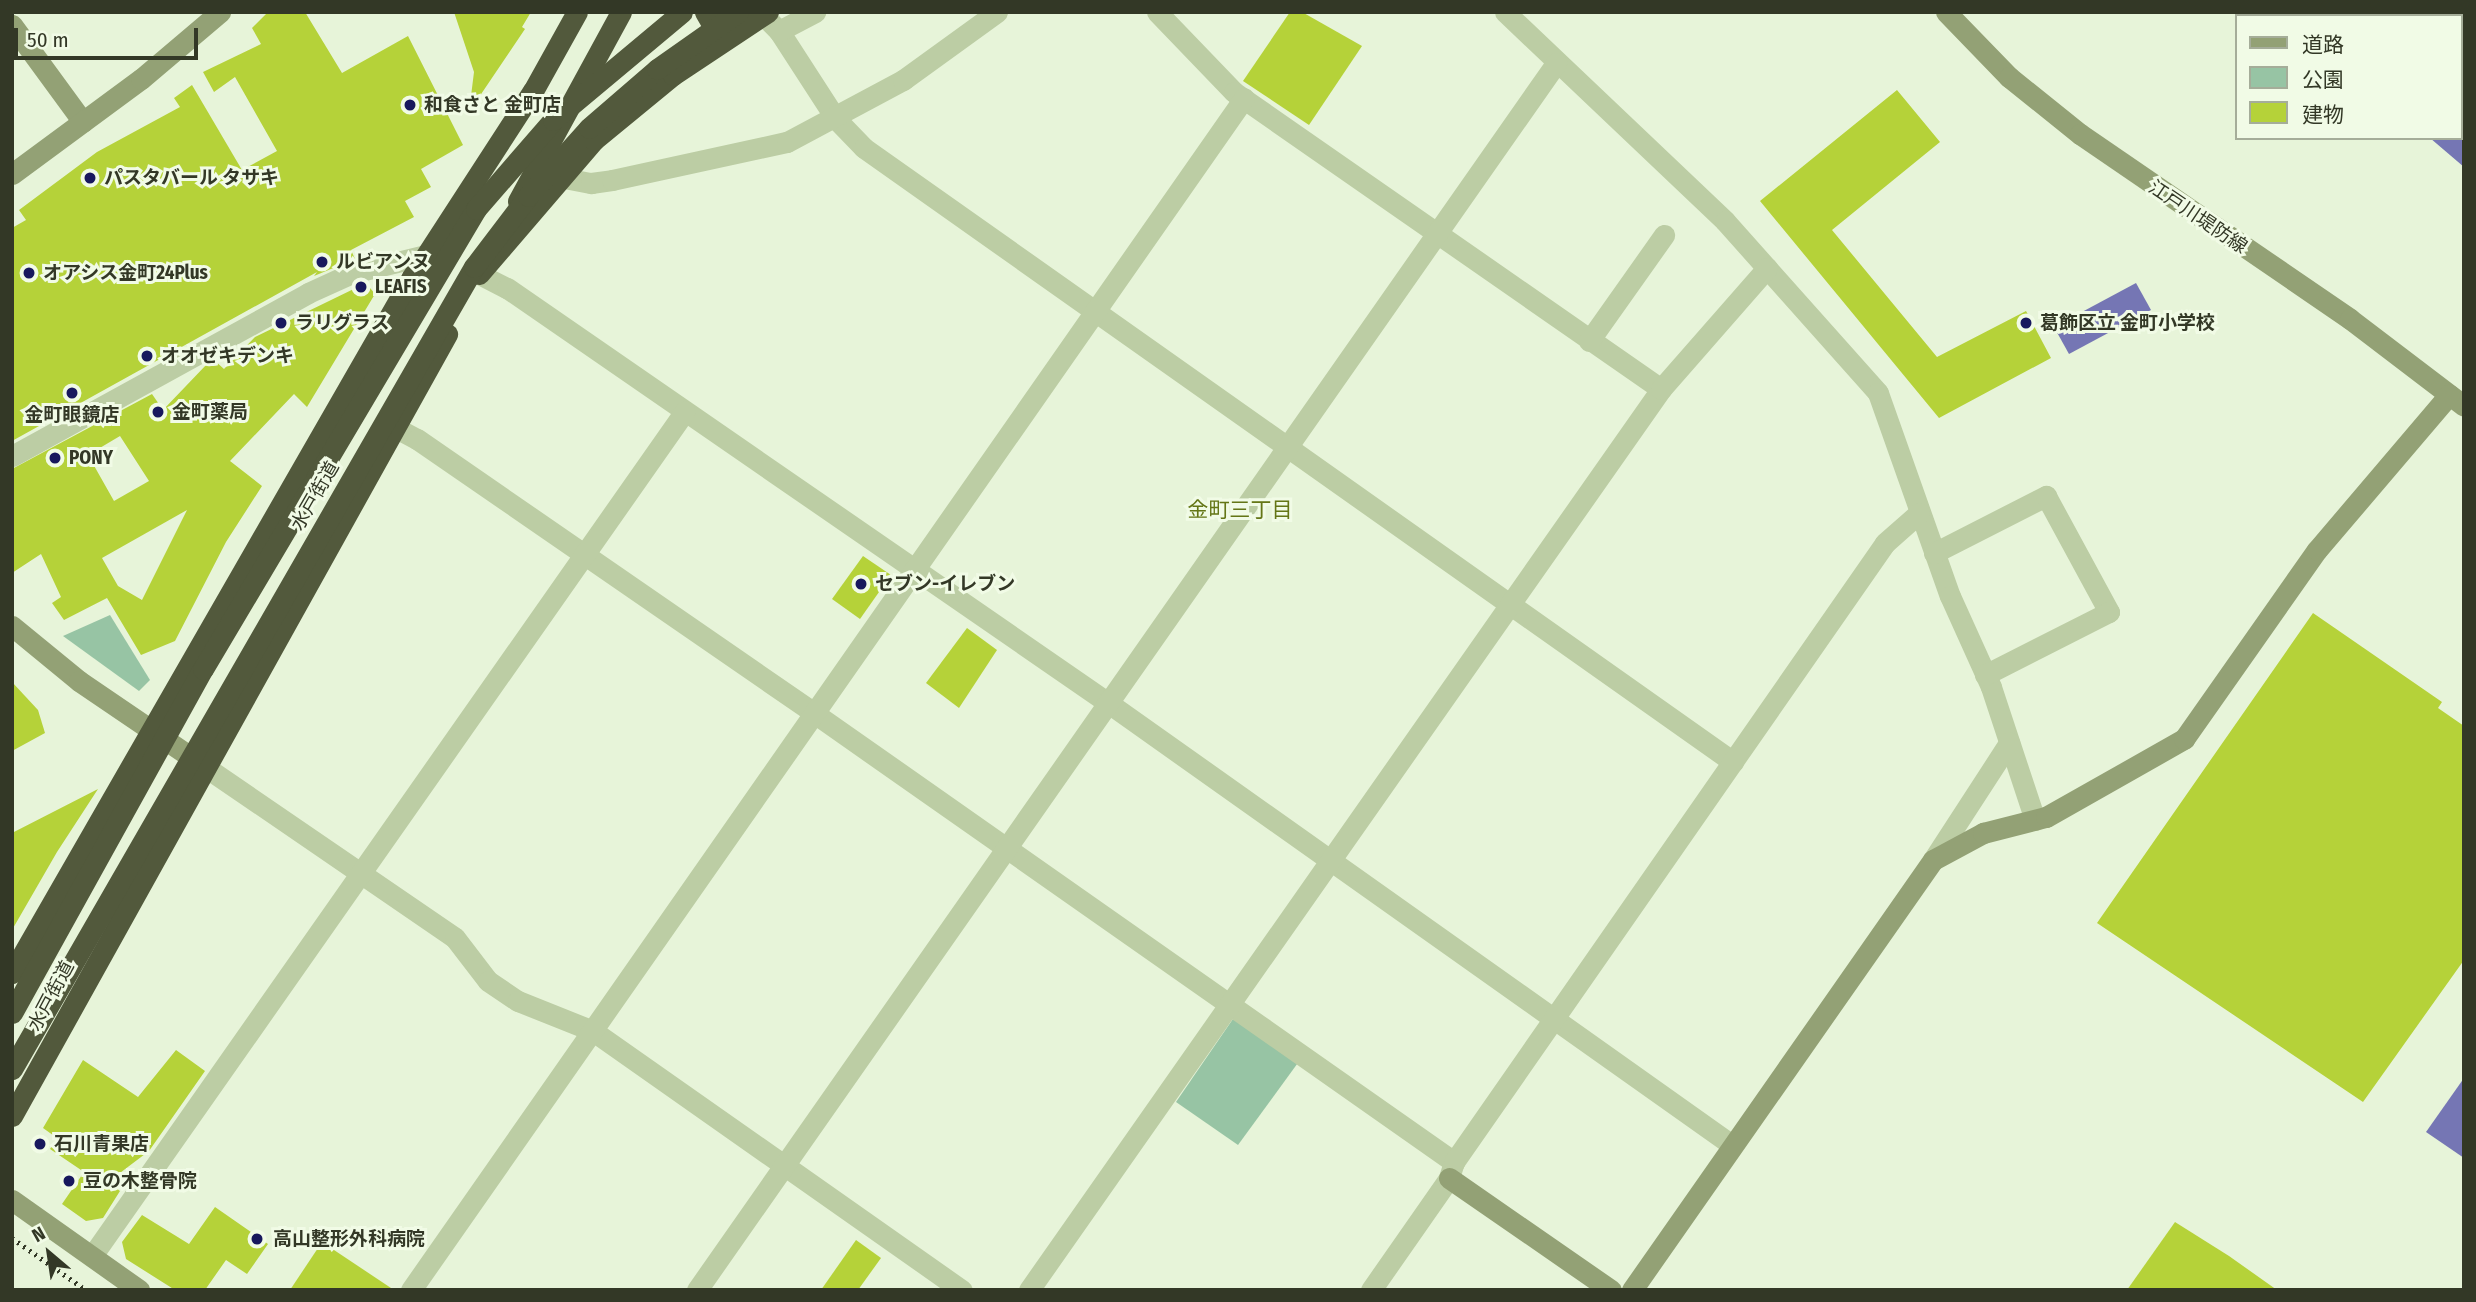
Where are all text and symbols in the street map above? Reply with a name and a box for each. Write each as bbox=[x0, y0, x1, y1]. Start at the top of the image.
scale bar bbox=[18, 14, 201, 58]
legend bbox=[2234, 14, 2462, 140]
text: 50 m bbox=[27, 27, 69, 53]
text: 道路 bbox=[2302, 32, 2344, 58]
text: 公園 bbox=[2302, 67, 2344, 93]
place label: 和食さと 金町店 bbox=[424, 94, 561, 116]
marker: 和食さと 金町店 bbox=[402, 97, 418, 113]
text: 建物 bbox=[2302, 102, 2344, 128]
place label: パスタバール タサキ bbox=[104, 167, 279, 189]
marker: パスタバール タサキ bbox=[82, 170, 98, 186]
street label: 江戸川堤防線 bbox=[2144, 176, 2252, 258]
place label: ルビアンヌ bbox=[336, 251, 431, 273]
marker: ルビアンヌ bbox=[314, 254, 330, 270]
place label: オアシス金町24Plus bbox=[43, 262, 209, 284]
marker: オアシス金町24Plus bbox=[21, 265, 37, 281]
place label: LEAFIS bbox=[375, 276, 427, 298]
marker: LEAFIS bbox=[353, 279, 369, 295]
place label: ラリグラス bbox=[295, 312, 390, 334]
place label: 葛飾区立 金町小学校 bbox=[2040, 312, 2215, 334]
marker: ラリグラス bbox=[273, 315, 289, 331]
marker: 葛飾区立 金町小学校 bbox=[2018, 315, 2034, 331]
place label: オオゼキデンキ bbox=[161, 345, 294, 367]
marker: オオゼキデンキ bbox=[139, 348, 155, 364]
marker: 金町眼鏡店 bbox=[64, 385, 80, 401]
place label: 金町薬局 bbox=[172, 401, 248, 423]
place label: 金町眼鏡店 bbox=[25, 404, 119, 426]
marker: 金町薬局 bbox=[150, 404, 166, 420]
place label: PONY bbox=[69, 447, 113, 469]
marker: PONY bbox=[47, 450, 63, 466]
street label: 水戸街道 bbox=[286, 457, 344, 535]
district label: 金町三丁目 bbox=[1188, 497, 1292, 523]
place label: セブン-イレブン bbox=[875, 573, 1015, 595]
marker: セブン-イレブン bbox=[853, 576, 869, 592]
street label: 水戸街道 bbox=[23, 957, 79, 1035]
place label: 石川青果店 bbox=[54, 1133, 149, 1155]
marker: 石川青果店 bbox=[32, 1136, 48, 1152]
place label: 豆の木整骨院 bbox=[83, 1170, 197, 1192]
marker: 豆の木整骨院 bbox=[61, 1173, 77, 1189]
north arrow bbox=[14, 1218, 84, 1288]
text: N bbox=[28, 1221, 49, 1247]
place label: 高山整形外科病院 bbox=[273, 1228, 425, 1250]
marker: 高山整形外科病院 bbox=[247, 1229, 267, 1249]

